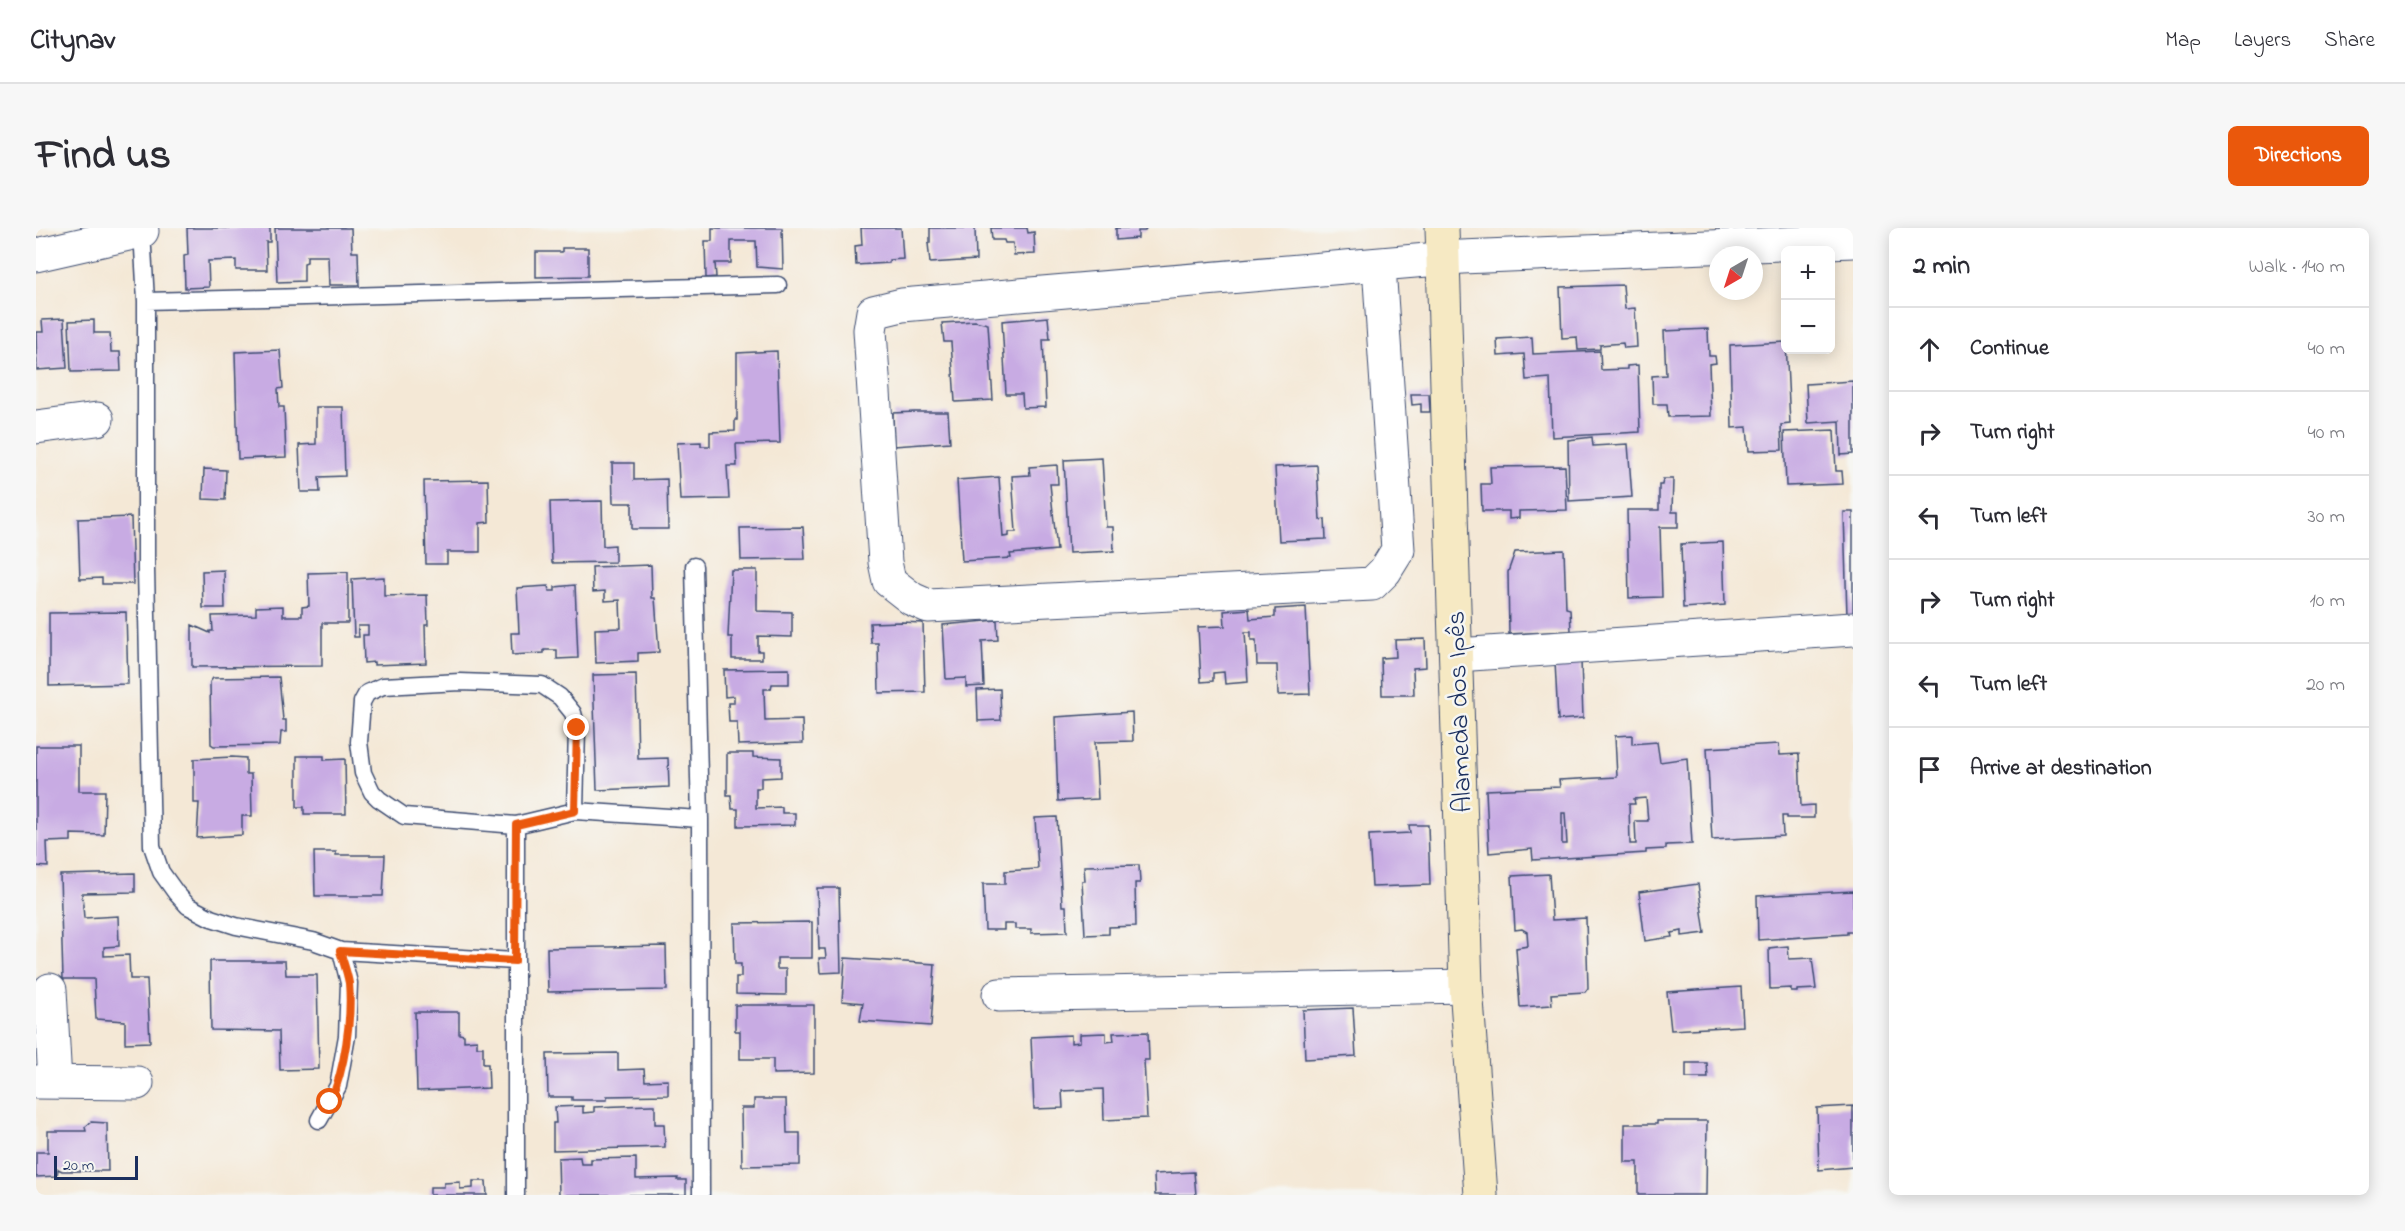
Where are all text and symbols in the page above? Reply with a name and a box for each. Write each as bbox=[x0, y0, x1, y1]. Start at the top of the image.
text: Citynav bbox=[30, 21, 115, 62]
text: Map bbox=[2165, 26, 2201, 56]
text: Layers bbox=[2234, 26, 2291, 56]
text: Share bbox=[2324, 26, 2375, 56]
text: Find us bbox=[36, 126, 171, 187]
button: Directions bbox=[2228, 126, 2369, 186]
north arrow bbox=[1709, 246, 1763, 300]
map controls bbox=[1781, 246, 1835, 354]
button: + bbox=[1781, 246, 1835, 300]
text: 2 min bbox=[1913, 248, 1970, 286]
text: Walk · 140 m bbox=[2249, 253, 2345, 282]
button: − bbox=[1781, 300, 1835, 354]
icon: ahead bbox=[1913, 333, 1946, 366]
text: Continue bbox=[1970, 333, 2049, 365]
text: 40 m bbox=[2308, 335, 2345, 364]
icon: right bbox=[1913, 417, 1946, 450]
text: Turn right bbox=[1970, 417, 2055, 449]
text: 40 m bbox=[2308, 419, 2345, 448]
icon: left bbox=[1913, 501, 1946, 534]
text: Turn left bbox=[1970, 501, 2047, 533]
text: 30 m bbox=[2308, 503, 2345, 532]
icon: right bbox=[1913, 585, 1946, 618]
text: Turn right bbox=[1970, 585, 2055, 617]
text: 10 m bbox=[2309, 587, 2345, 616]
street label: Alameda dos Ipês bbox=[1437, 610, 1484, 813]
icon: left bbox=[1913, 669, 1946, 702]
text: Turn left bbox=[1970, 669, 2047, 701]
text: 20 m bbox=[2306, 671, 2345, 700]
route end bbox=[563, 714, 589, 740]
icon: arrive bbox=[1913, 753, 1946, 786]
text: Arrive at destination bbox=[1970, 753, 2152, 785]
route start bbox=[316, 1088, 342, 1114]
scale bar bbox=[54, 1153, 138, 1180]
text: 20 m bbox=[63, 1154, 94, 1178]

